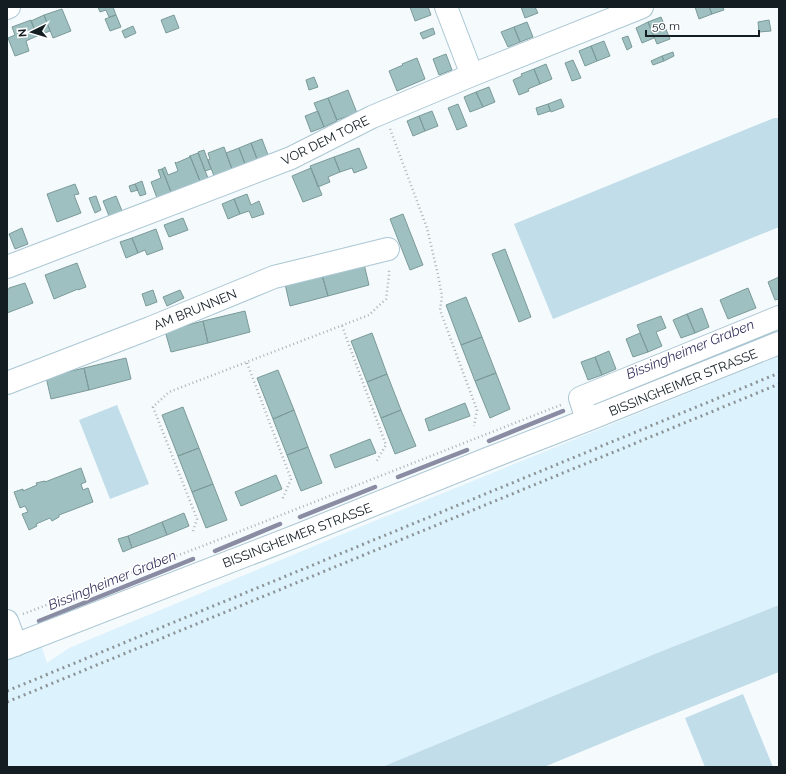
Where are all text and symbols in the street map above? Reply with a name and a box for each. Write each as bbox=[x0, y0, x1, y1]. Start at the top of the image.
north arrow bbox=[12, 12, 52, 52]
scale bar bbox=[646, 12, 759, 38]
text: 50 m bbox=[652, 19, 680, 33]
text: N bbox=[16, 28, 29, 38]
street label: VOR DEM TORE bbox=[279, 113, 371, 168]
street label: AM BRUNNEN bbox=[151, 286, 239, 333]
water label: Bissingheimer Graben bbox=[624, 316, 756, 382]
street label: BISSINGHEIMER STRASSE bbox=[607, 346, 760, 419]
street label: BISSINGHEIMER STRASSE bbox=[220, 500, 374, 571]
water label: Bissingheimer Graben bbox=[46, 547, 178, 613]

